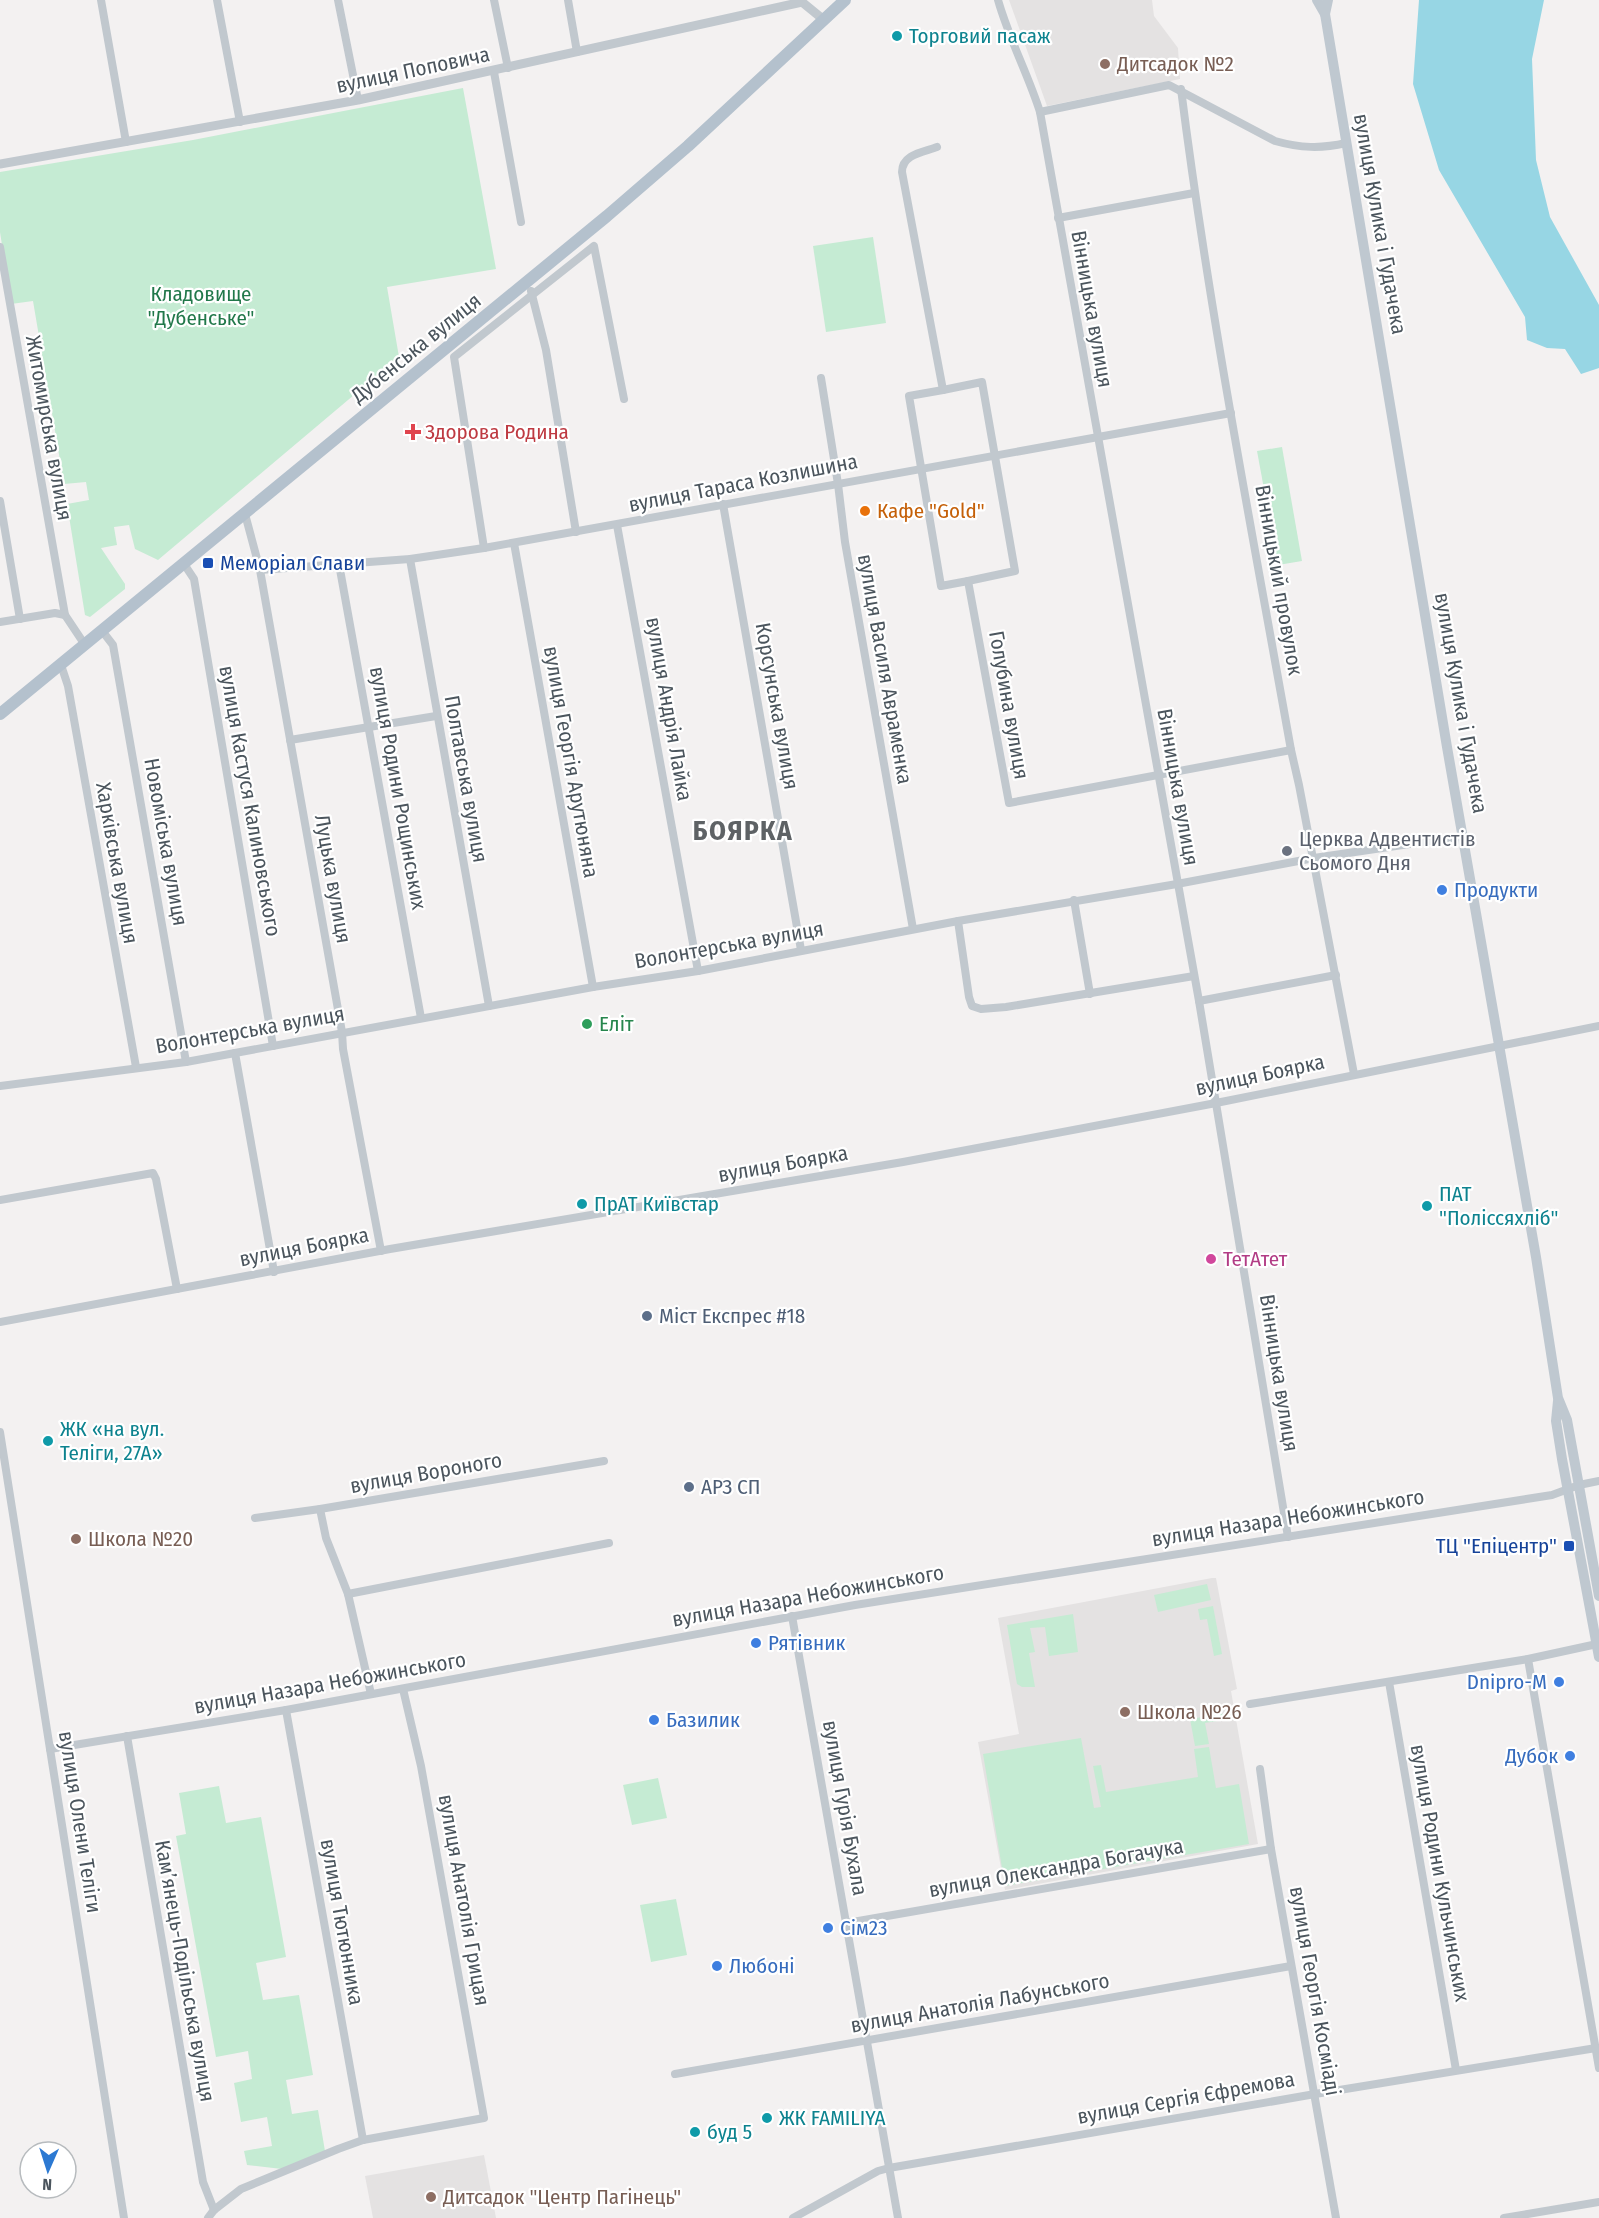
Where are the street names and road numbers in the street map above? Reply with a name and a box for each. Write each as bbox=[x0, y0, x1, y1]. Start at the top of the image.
street label: вулиця Поповича bbox=[334, 41, 492, 99]
street label: вулиця Кулика і Гудачека bbox=[1348, 112, 1412, 336]
street label: Вінницька вулиця bbox=[1065, 228, 1119, 390]
street label: Дубенська вулиця bbox=[345, 288, 486, 409]
street label: Житомирська вулиця bbox=[20, 333, 78, 523]
street label: вулиця Тараса Козлишина bbox=[626, 448, 860, 518]
street label: Вінницький провулок bbox=[1249, 483, 1309, 677]
street label: вулиця Василя Авраменка bbox=[852, 552, 918, 786]
street label: вулиця Кулика і Гудачека bbox=[1429, 591, 1493, 815]
street label: вулиця Андрія Лайка bbox=[640, 615, 698, 803]
street label: Корсунська вулиця bbox=[750, 620, 804, 792]
street label: Голубина вулиця bbox=[983, 629, 1035, 781]
street label: вулиця Георгія Арутюняна bbox=[538, 644, 604, 880]
street label: вулиця Кастуся Калиновського bbox=[213, 664, 287, 938]
street label: вулиця Родини Рощинських bbox=[364, 664, 432, 912]
street label: Полтавська вулиця bbox=[438, 693, 494, 865]
street label: Вінницька вулиця bbox=[1151, 706, 1205, 868]
street label: Новоміська вулиця bbox=[138, 756, 194, 928]
street label: Харківська вулиця bbox=[90, 780, 144, 946]
street label: Луцька вулиця bbox=[309, 813, 357, 945]
street label: Волонтерська вулиця bbox=[633, 916, 825, 974]
street label: Волонтерська вулиця bbox=[154, 1001, 346, 1059]
street label: вулиця Боярка bbox=[1193, 1049, 1327, 1101]
street label: вулиця Боярка bbox=[716, 1140, 850, 1188]
street label: вулиця Боярка bbox=[237, 1222, 371, 1272]
street label: Вінницька вулиця bbox=[1254, 1292, 1304, 1454]
street label: вулиця Вороного bbox=[348, 1447, 504, 1499]
street label: вулиця Назара Небожинського bbox=[1150, 1484, 1426, 1552]
street label: вулиця Назара Небожинського bbox=[670, 1559, 946, 1633]
street label: вулиця Назара Небожинського bbox=[192, 1646, 468, 1720]
street label: вулиця Гурія Бухала bbox=[817, 1718, 873, 1898]
street label: вулиця Олени Теліги bbox=[53, 1729, 107, 1915]
street label: вулиця Родини Кульчинських bbox=[1405, 1742, 1476, 2004]
street label: вулиця Анатолія Грицая bbox=[433, 1792, 495, 2008]
street label: вулиця Олександра Богачука bbox=[927, 1833, 1185, 1903]
street label: вулиця Тютюнника bbox=[315, 1837, 369, 2007]
street label: Камʼянець-Подільська вулиця bbox=[149, 1838, 221, 2104]
street label: вулиця Георгія Косміаді bbox=[1284, 1884, 1346, 2098]
street label: вулиця Анатолія Лабунського bbox=[849, 1967, 1111, 2039]
street label: вулиця Сергія Єфремова bbox=[1075, 2066, 1297, 2130]

